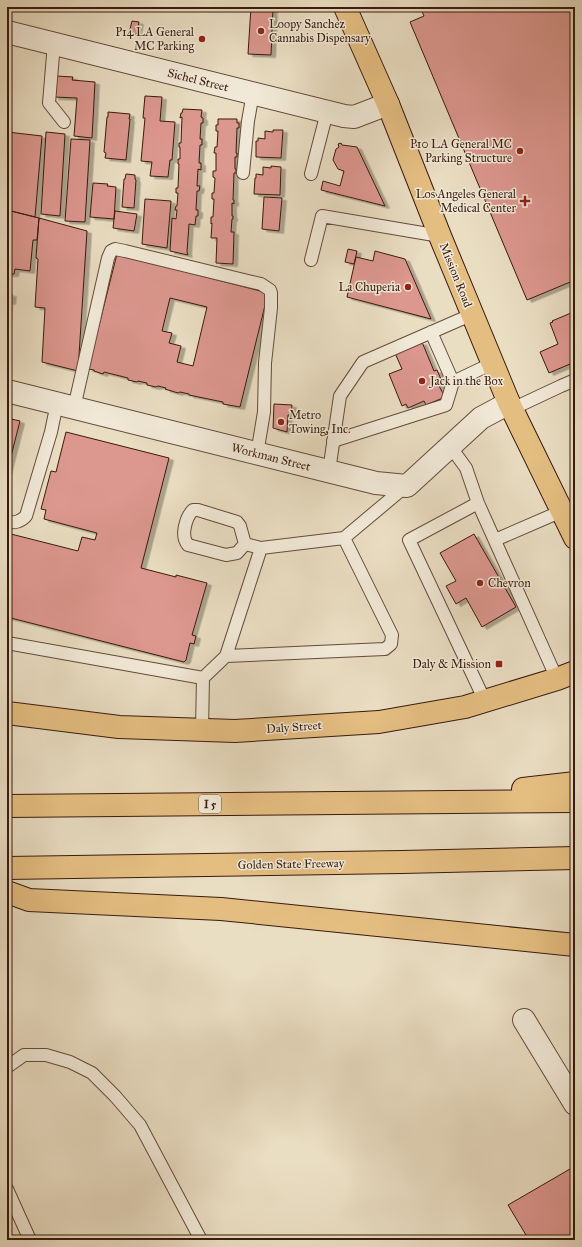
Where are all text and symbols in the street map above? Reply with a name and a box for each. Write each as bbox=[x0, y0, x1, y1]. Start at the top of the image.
place label: Loopy Sanchez Cannabis Dispensary bbox=[269, 17, 371, 45]
place label: P14 LA General MC Parking bbox=[115, 25, 195, 54]
marker: Loopy Sanchez Cannabis Dispensary bbox=[256, 26, 266, 36]
marker: P14 LA General MC Parking bbox=[197, 34, 207, 44]
street label: Sichel Street bbox=[166, 66, 231, 95]
place label: P10 LA General MC Parking Structure bbox=[410, 137, 512, 166]
marker: P10 LA General MC Parking Structure bbox=[515, 146, 525, 156]
place label: Los Angeles General Medical Center bbox=[416, 187, 517, 215]
marker: Los Angeles General Medical Center bbox=[519, 195, 531, 207]
street label: Mission Road bbox=[437, 241, 475, 309]
place label: La Chuperia bbox=[338, 280, 401, 294]
marker: La Chuperia bbox=[403, 282, 413, 292]
place label: Jack in the Box bbox=[428, 374, 504, 389]
marker: Jack in the Box bbox=[417, 376, 427, 386]
place label: Metro Towing, Inc. bbox=[289, 408, 350, 437]
marker: Metro Towing, Inc. bbox=[276, 417, 286, 427]
street label: Workman Street bbox=[230, 440, 313, 474]
place label: Chevron bbox=[488, 576, 531, 590]
marker: Chevron bbox=[475, 578, 485, 588]
place label: Daly & Mission bbox=[412, 657, 492, 671]
marker: Daly & Mission bbox=[494, 659, 504, 669]
street label: Daly Street bbox=[266, 718, 323, 736]
road number: I 5 bbox=[199, 795, 221, 813]
street label: Golden State Freeway bbox=[238, 856, 345, 872]

